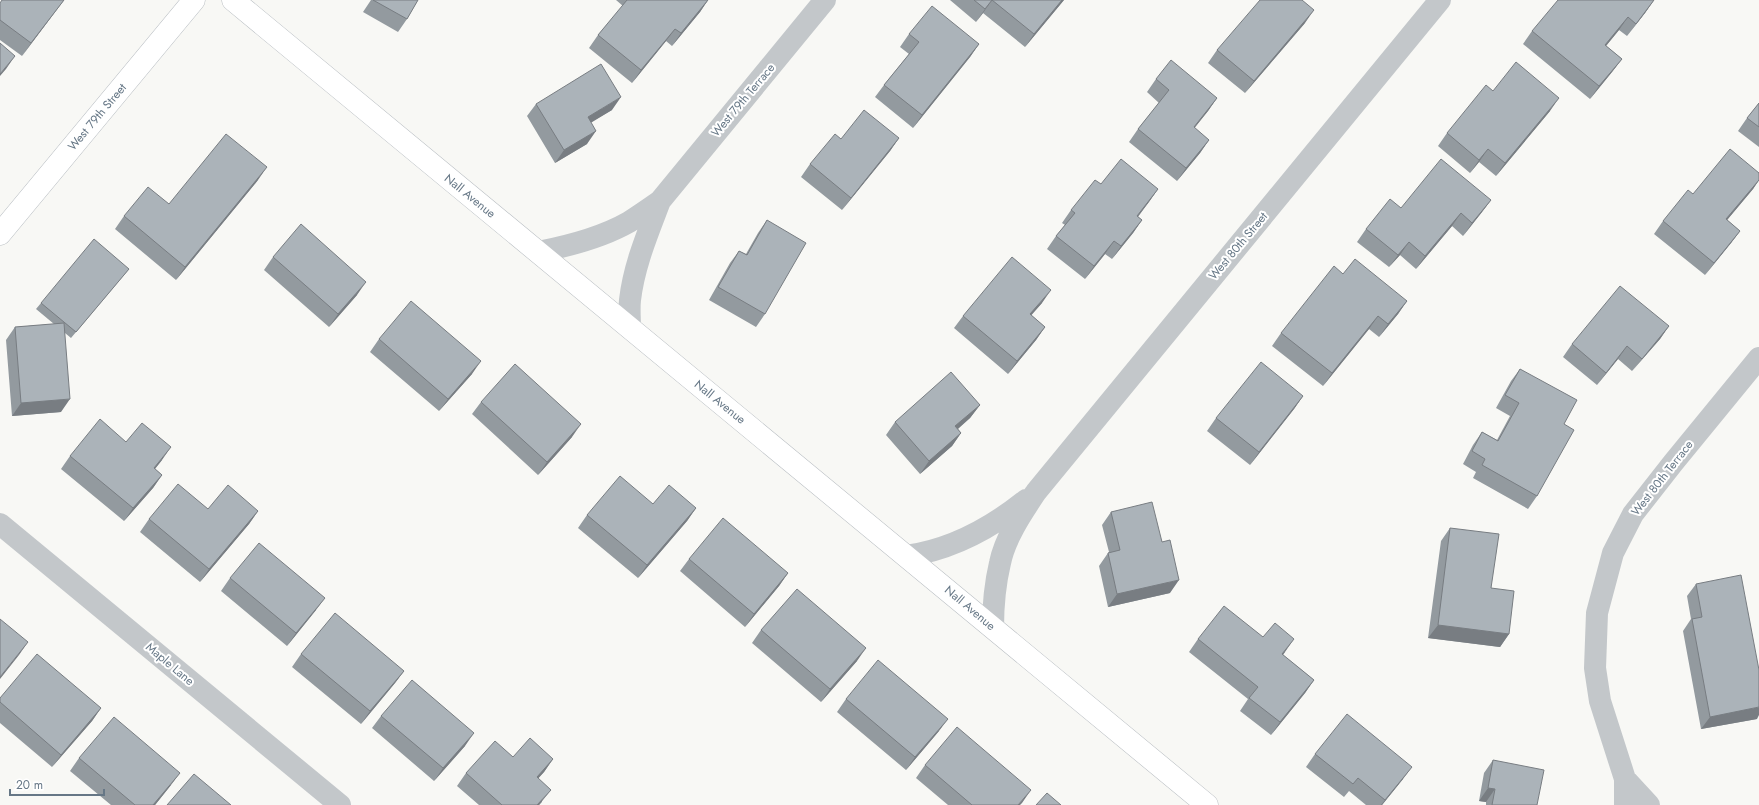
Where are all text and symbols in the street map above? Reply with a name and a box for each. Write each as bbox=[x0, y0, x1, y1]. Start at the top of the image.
street label: West 79th Terrace bbox=[707, 59, 779, 141]
street label: West 79th Street bbox=[63, 79, 131, 155]
street label: Nall Avenue bbox=[440, 170, 500, 222]
street label: West 80th Street bbox=[1204, 208, 1272, 284]
street label: Nall Avenue bbox=[690, 376, 750, 428]
street label: West 80th Terrace bbox=[1627, 436, 1697, 520]
street label: Nall Avenue bbox=[941, 581, 999, 635]
street label: Maple Lane bbox=[142, 638, 198, 690]
scale bar bbox=[10, 771, 104, 797]
text: 20 m bbox=[16, 776, 43, 794]

